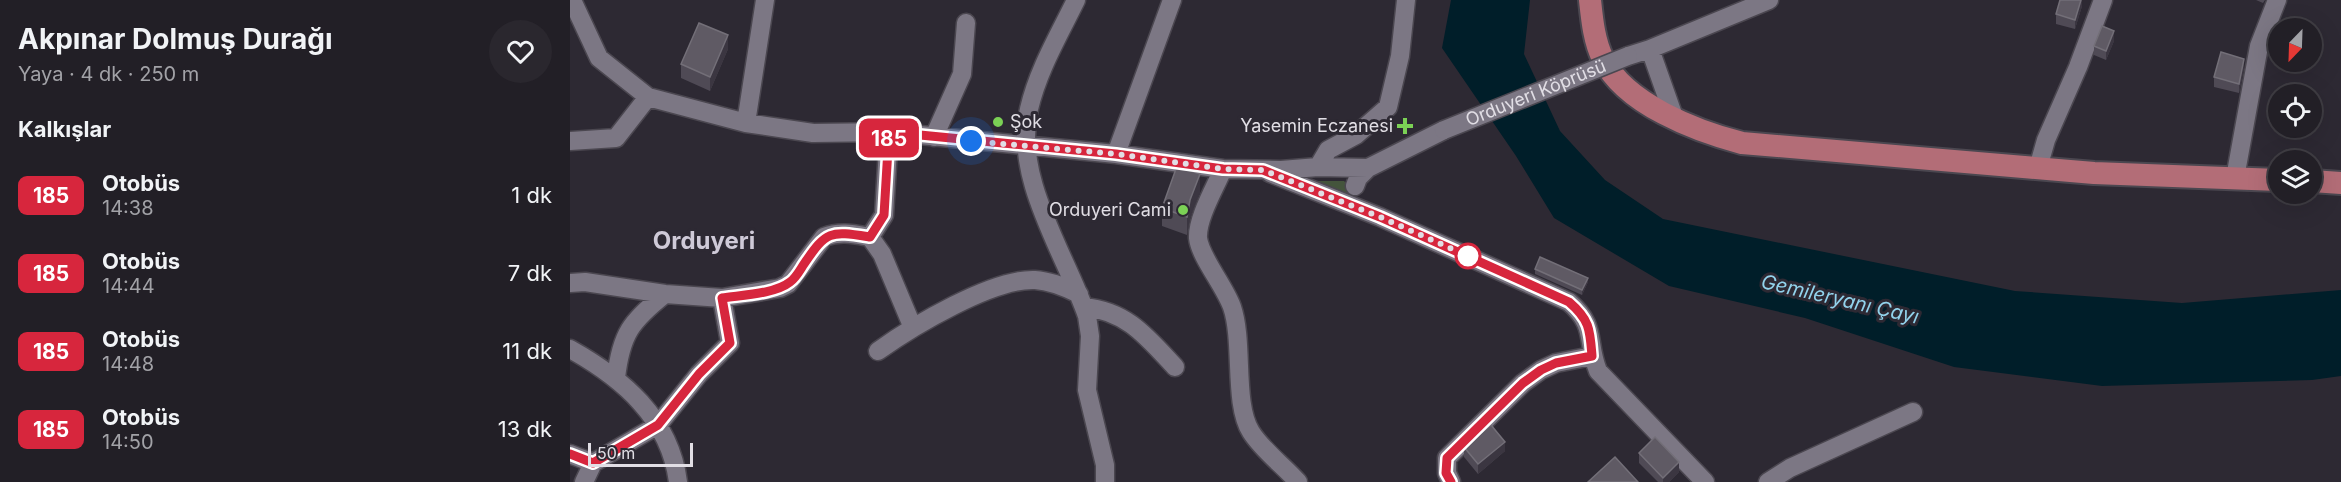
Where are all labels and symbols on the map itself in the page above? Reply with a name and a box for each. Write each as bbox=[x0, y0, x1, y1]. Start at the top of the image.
north arrow bbox=[2268, 18, 2322, 72]
street label: Orduyeri Köprüsü bbox=[1462, 55, 1609, 130]
place label: Şok bbox=[1010, 111, 1042, 132]
marker: Şok bbox=[991, 115, 1005, 129]
place label: Yasemin Eczanesi bbox=[1240, 115, 1393, 136]
line badge: 185 bbox=[854, 118, 924, 158]
marker: Yasemin Eczanesi bbox=[1398, 119, 1412, 133]
your location bbox=[956, 126, 986, 156]
place label: Orduyeri Cami bbox=[1049, 199, 1171, 220]
marker: Orduyeri Cami bbox=[1176, 203, 1190, 217]
district label: Orduyeri bbox=[653, 226, 755, 255]
unlabelled marker bbox=[1455, 243, 1481, 269]
water label: Gemileryanı Çayı bbox=[1759, 269, 1921, 329]
scale bar bbox=[588, 440, 693, 468]

